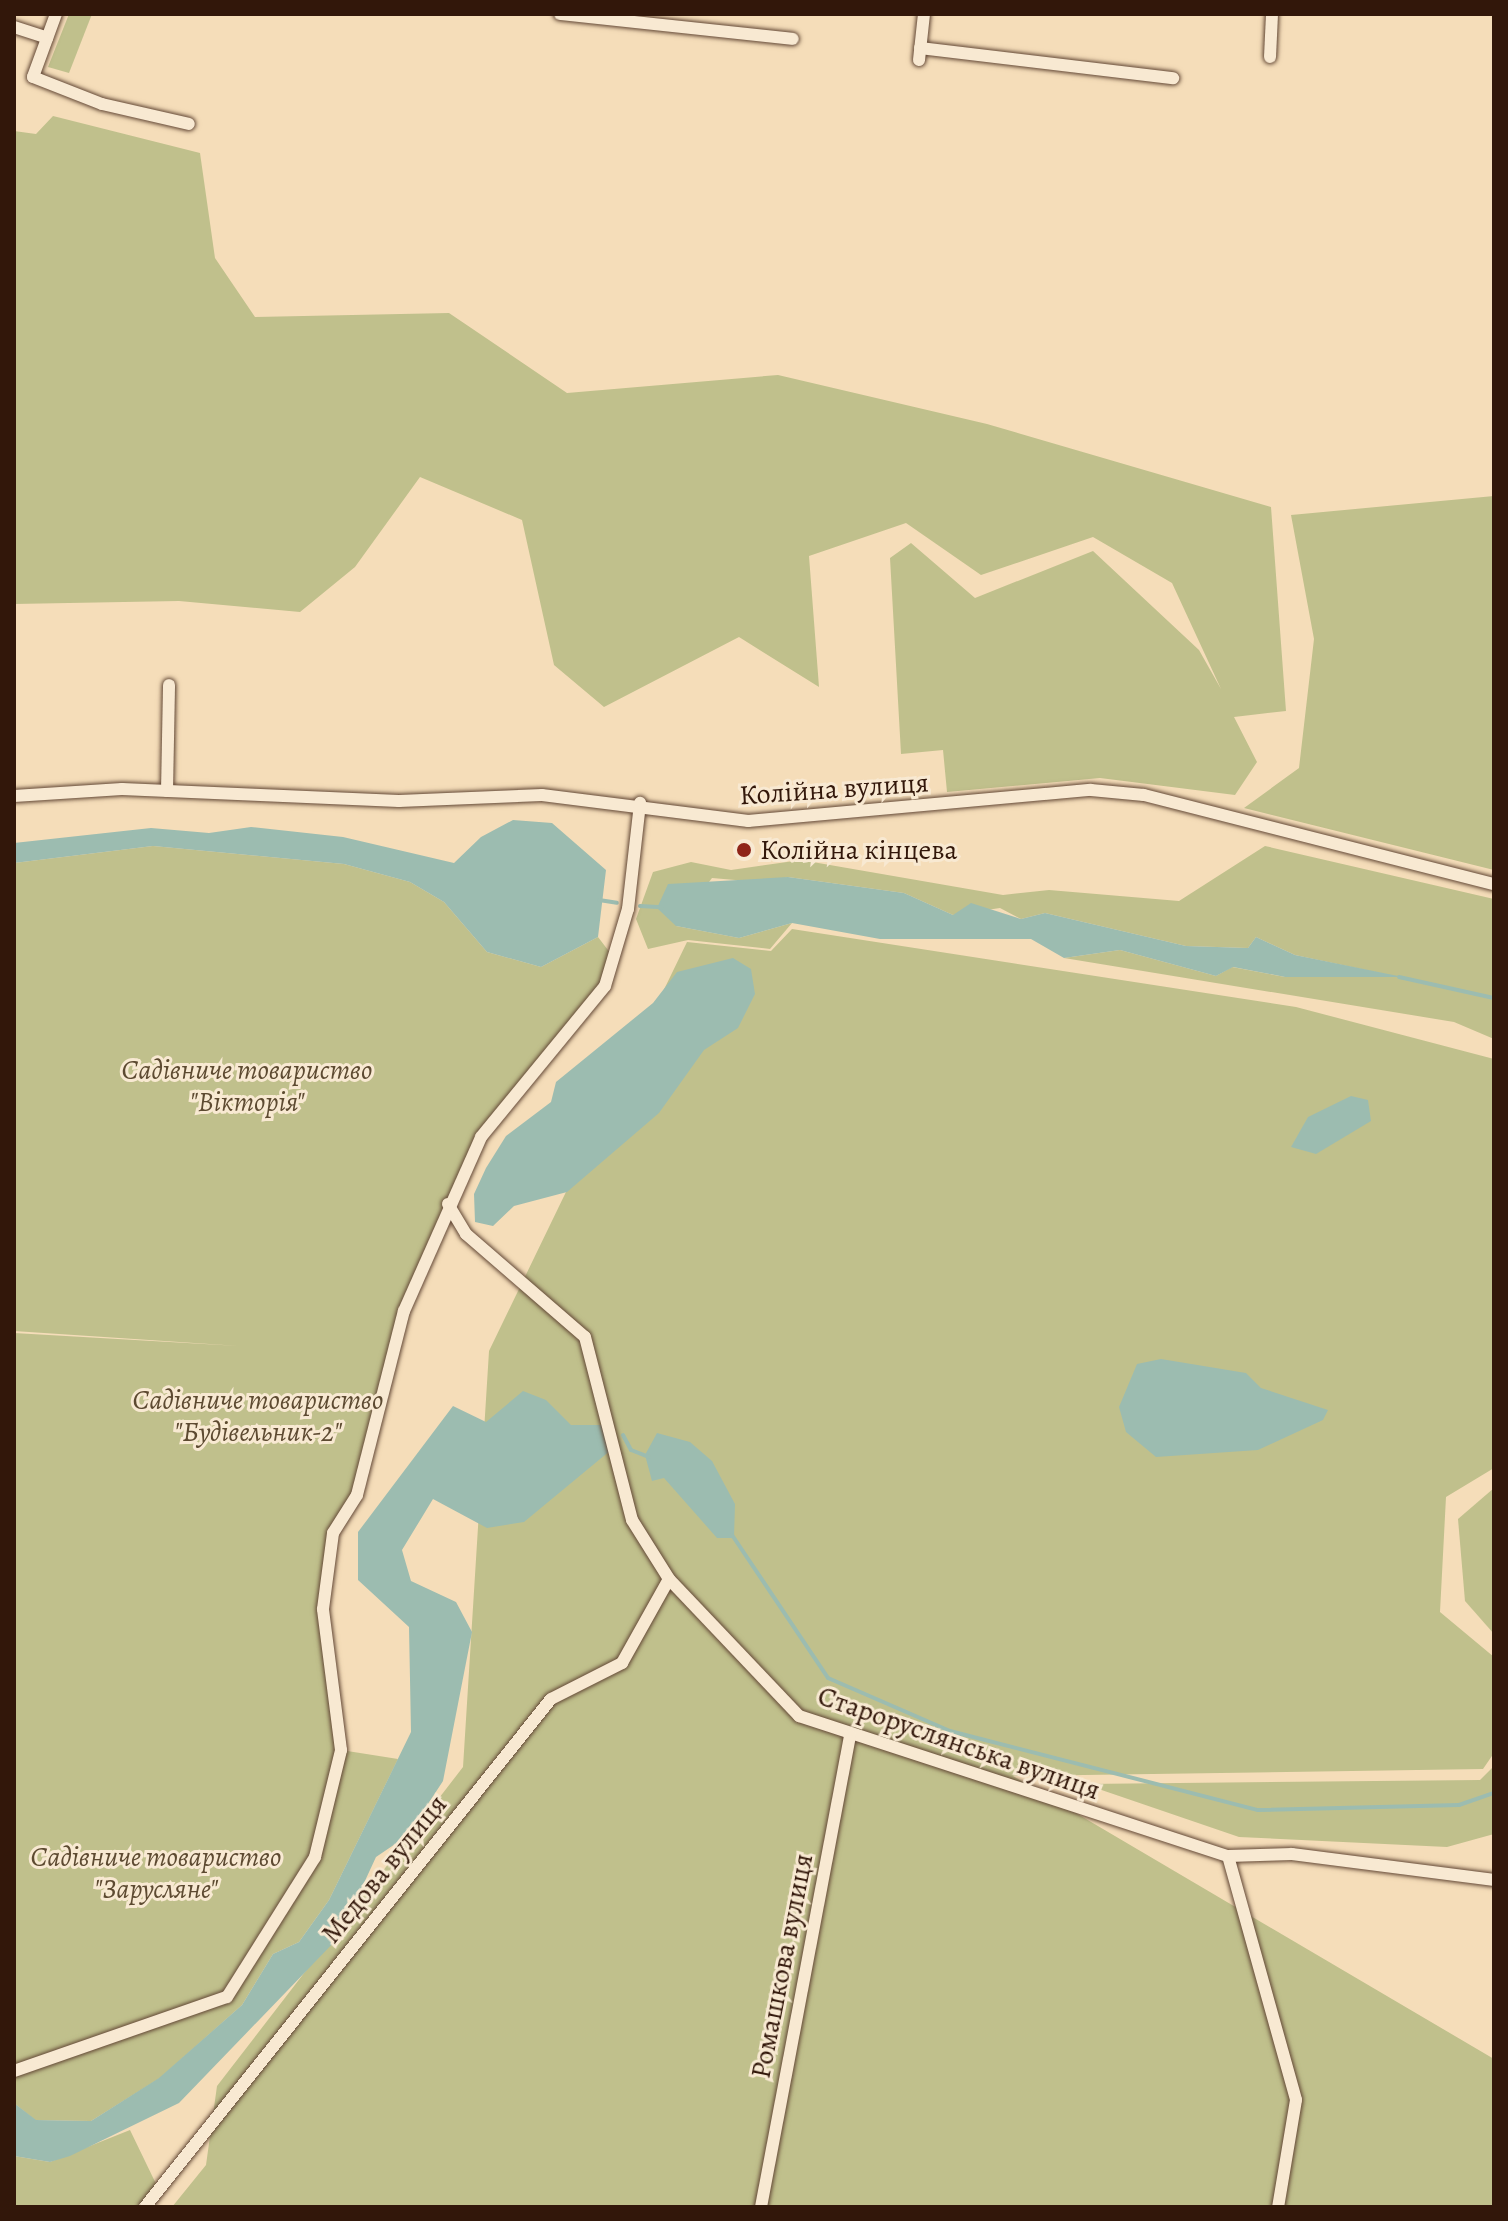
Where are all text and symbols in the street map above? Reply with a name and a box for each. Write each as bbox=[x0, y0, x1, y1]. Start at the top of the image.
street label: Колійна вулиця bbox=[738, 766, 930, 812]
place label: Колійна кінцева bbox=[760, 833, 957, 867]
marker: Колійна кінцева bbox=[735, 841, 753, 859]
park label: Садівниче товариство "Вікторія" bbox=[122, 1053, 372, 1119]
park label: Садівниче товариство "Будівельник-2" bbox=[133, 1383, 383, 1449]
street label: Староруслянська вулиця bbox=[813, 1679, 1105, 1807]
street label: Медова вулиця bbox=[314, 1788, 454, 1950]
park label: Садівниче товариство "Зарусляне" bbox=[31, 1840, 281, 1906]
street label: Ромашкова вулиця bbox=[744, 1851, 820, 2081]

